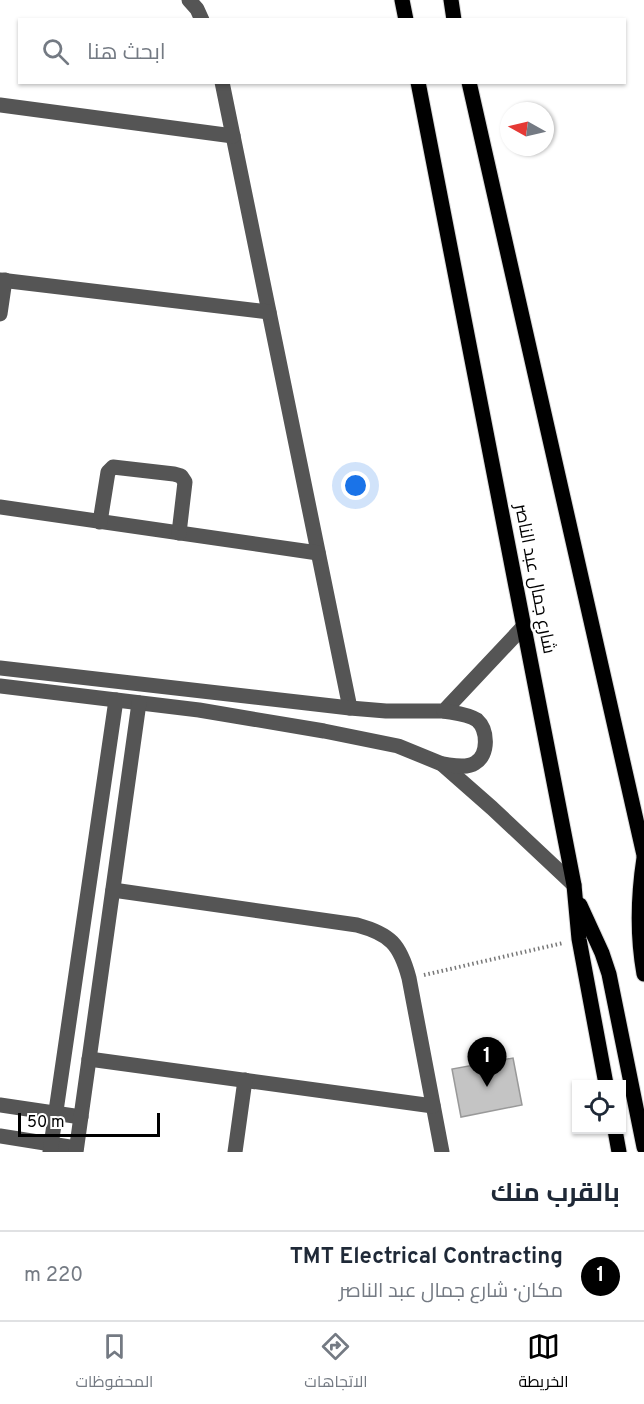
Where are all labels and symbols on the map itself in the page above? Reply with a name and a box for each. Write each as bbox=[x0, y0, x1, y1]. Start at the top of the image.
north arrow bbox=[500, 102, 554, 156]
your location bbox=[341, 471, 370, 500]
street label: شارع جمال عبد الناصر bbox=[508, 501, 560, 656]
pin: 1 bbox=[468, 1038, 506, 1087]
scale bar bbox=[18, 1110, 160, 1138]

